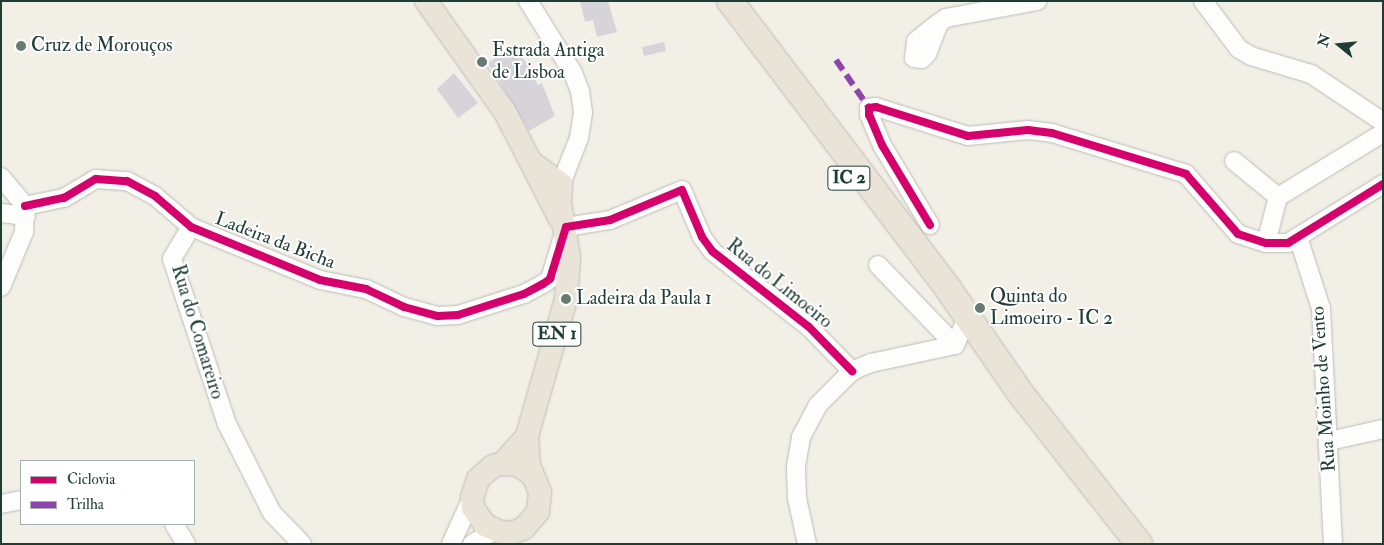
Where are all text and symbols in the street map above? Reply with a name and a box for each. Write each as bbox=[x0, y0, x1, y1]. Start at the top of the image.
north arrow bbox=[1314, 20, 1364, 70]
text: N bbox=[1314, 32, 1334, 49]
place label: Cruz de Morouços bbox=[31, 35, 173, 57]
marker: Cruz de Morouços bbox=[15, 40, 27, 52]
place label: Estrada Antiga de Lisboa bbox=[492, 40, 605, 84]
marker: Estrada Antiga de Lisboa bbox=[476, 56, 488, 68]
road number: IC 2 bbox=[826, 162, 872, 194]
street label: Ladeira da Bicha bbox=[212, 208, 338, 274]
street label: Rua do Limoeiro bbox=[722, 234, 836, 334]
street label: Rua do Comareiro bbox=[166, 262, 228, 402]
place label: Quinta do Limoeiro - IC 2 bbox=[990, 286, 1113, 330]
place label: Ladeira da Paula 1 bbox=[576, 288, 712, 310]
marker: Ladeira da Paula 1 bbox=[560, 293, 572, 305]
marker: Quinta do Limoeiro - IC 2 bbox=[974, 302, 986, 314]
street label: Rua Moinho de Vento bbox=[1307, 305, 1341, 473]
road number: EN 1 bbox=[532, 318, 582, 349]
legend bbox=[20, 460, 195, 525]
text: Ciclovia bbox=[67, 470, 115, 489]
text: Trilha bbox=[67, 495, 104, 514]

